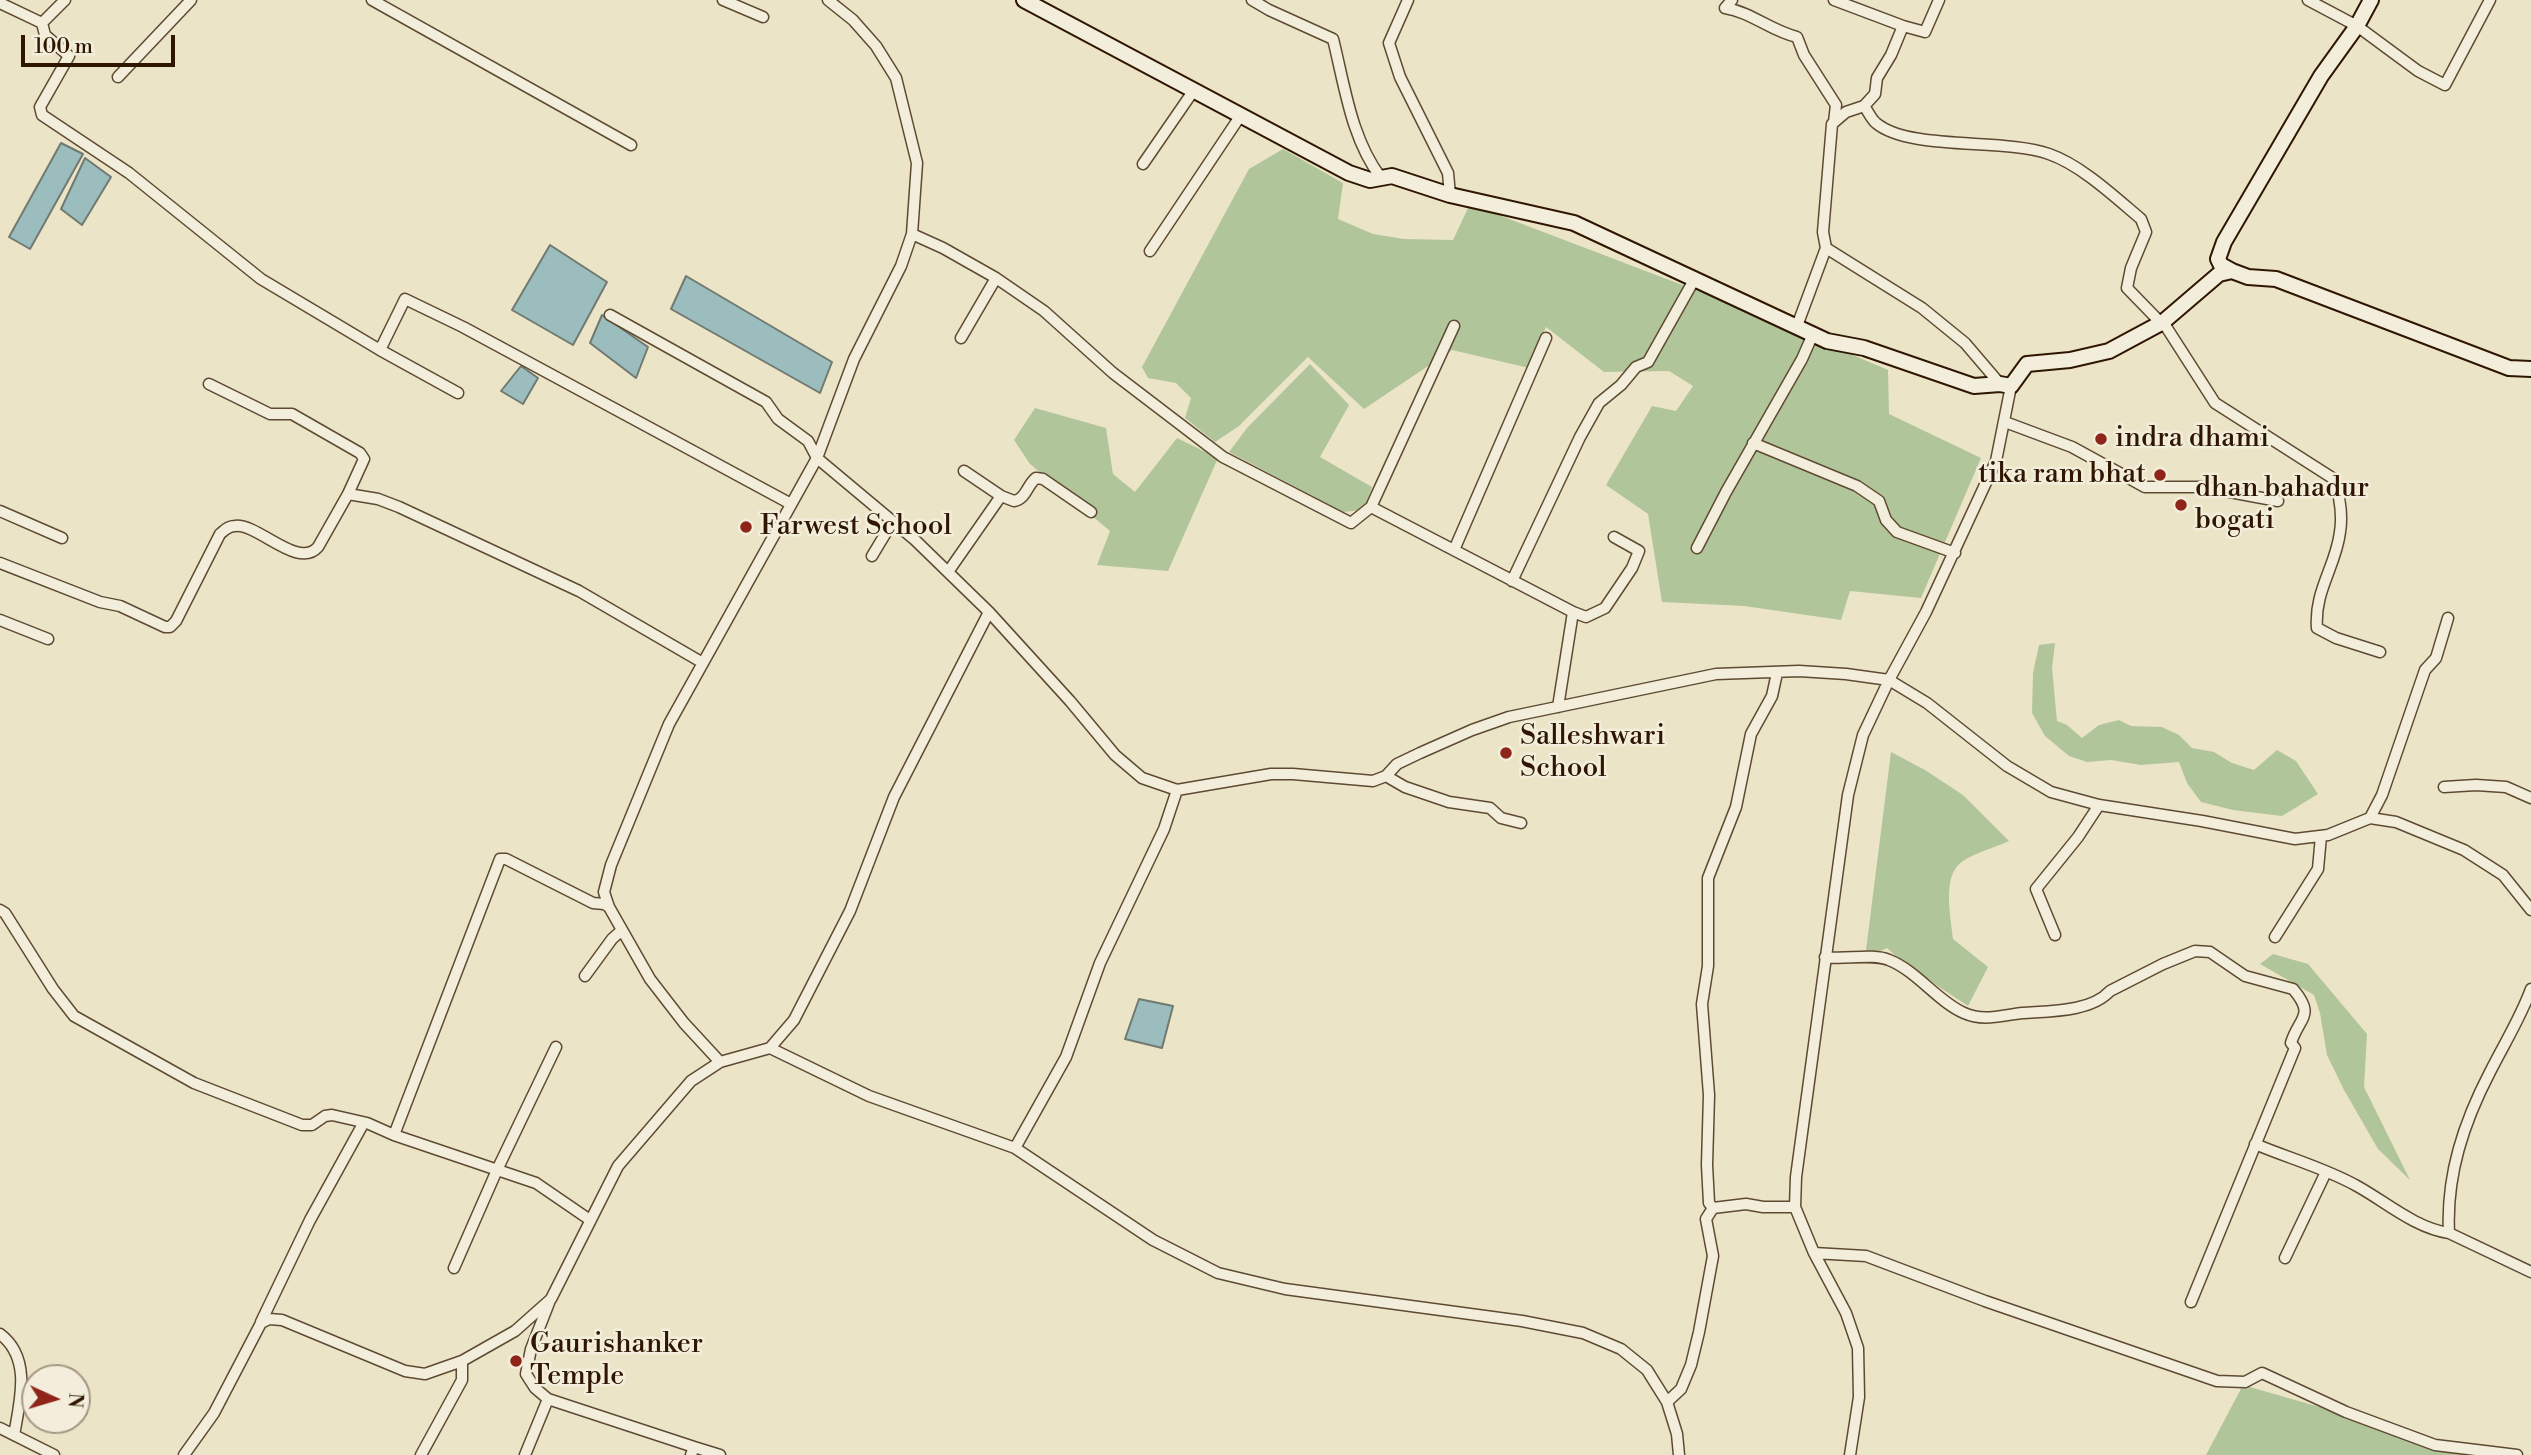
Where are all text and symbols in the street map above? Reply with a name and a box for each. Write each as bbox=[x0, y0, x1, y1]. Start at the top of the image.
scale bar bbox=[24, 21, 178, 65]
text: 100 m bbox=[34, 34, 93, 60]
place label: indra dhami bbox=[2115, 422, 2269, 456]
marker: indra dhami bbox=[2093, 431, 2109, 447]
place label: tika ram bhat bbox=[1978, 458, 2146, 492]
marker: tika ram bhat bbox=[2152, 467, 2168, 483]
place label: dhan bahadur bogati bbox=[2195, 472, 2369, 538]
marker: dhan bahadur bogati bbox=[2173, 497, 2189, 513]
place label: Farwest School bbox=[760, 510, 952, 544]
marker: Farwest School bbox=[738, 519, 754, 535]
place label: Salleshwari School bbox=[1520, 720, 1665, 786]
marker: Salleshwari School bbox=[1498, 745, 1514, 761]
place label: Gaurishanker Temple bbox=[530, 1328, 703, 1394]
marker: Gaurishanker Temple bbox=[508, 1353, 524, 1369]
north arrow bbox=[21, 1364, 91, 1434]
text: N bbox=[62, 1392, 87, 1409]

